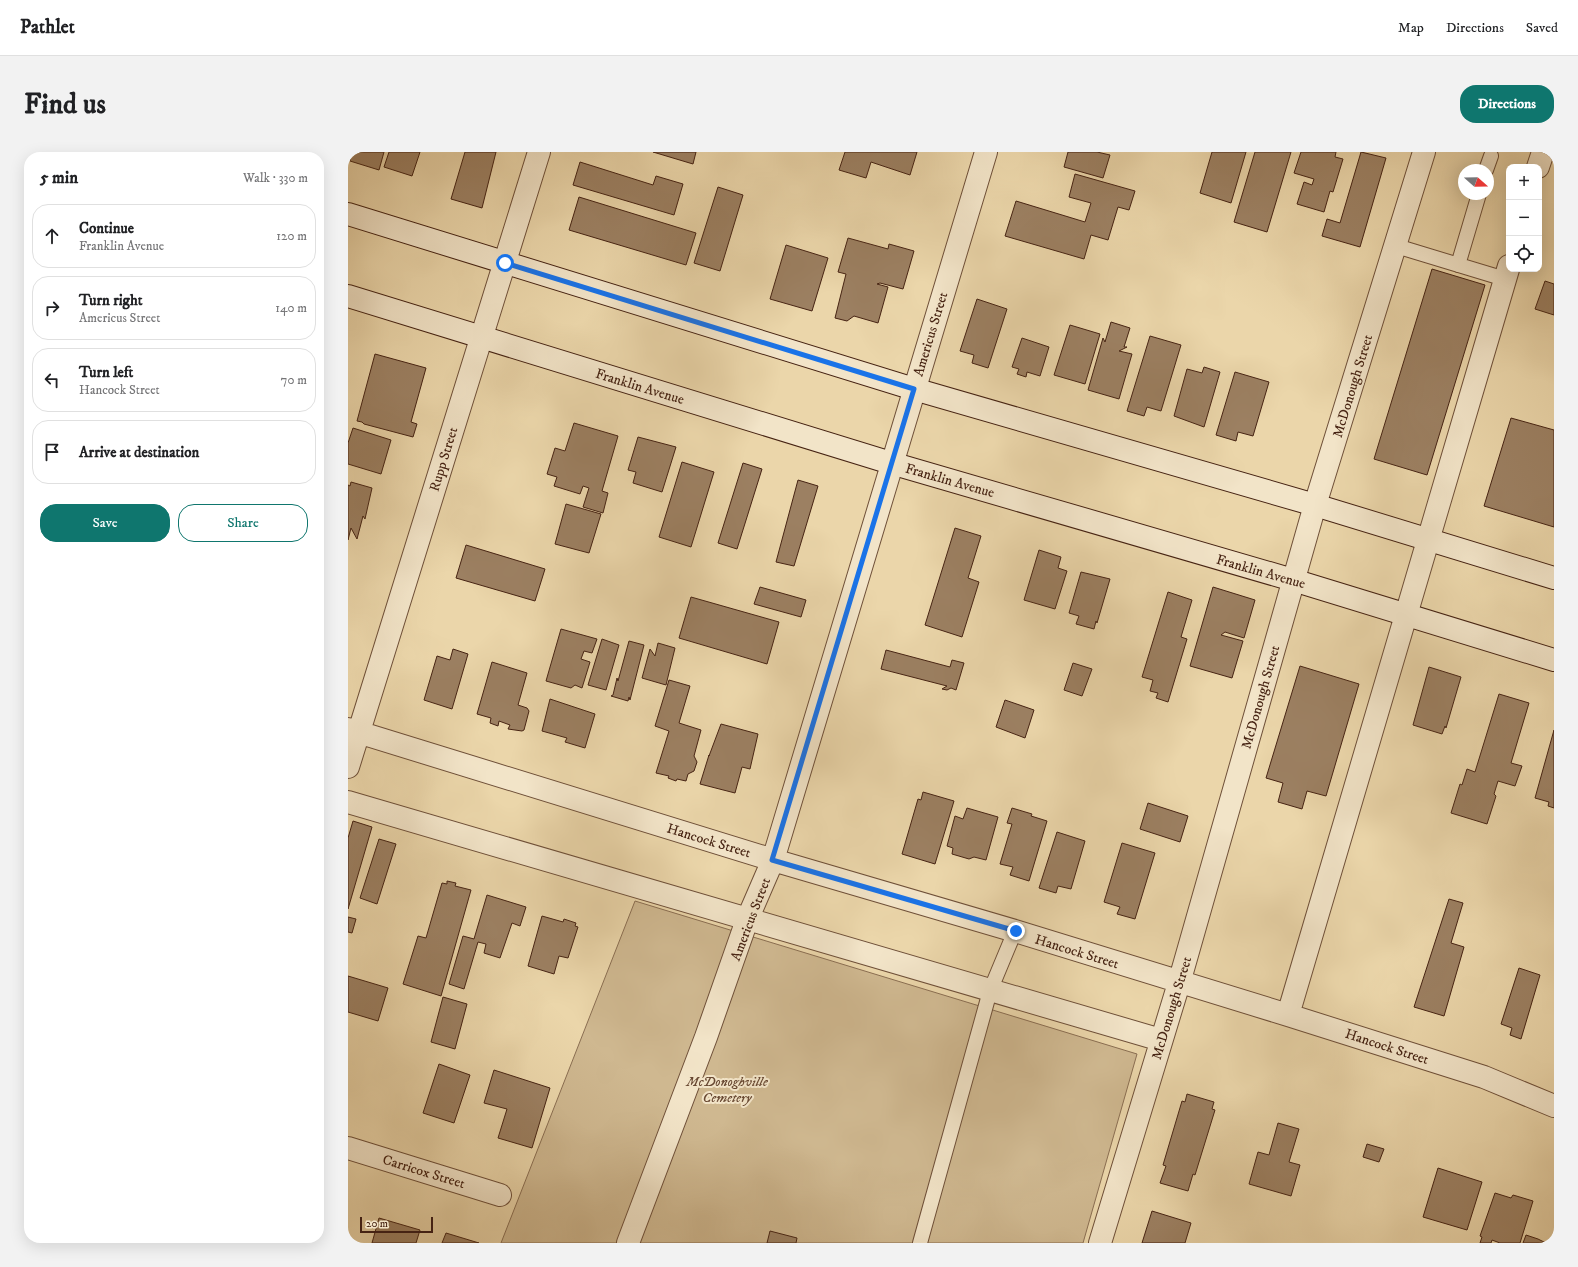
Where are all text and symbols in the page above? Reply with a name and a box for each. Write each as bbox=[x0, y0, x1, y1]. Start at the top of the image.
text: Pathlet bbox=[20, 16, 75, 39]
text: Map bbox=[1398, 19, 1424, 37]
text: Directions bbox=[1446, 19, 1504, 37]
text: Saved bbox=[1526, 19, 1558, 37]
button: Directions bbox=[1460, 85, 1554, 123]
text: Find us bbox=[24, 87, 106, 122]
north arrow bbox=[1458, 164, 1494, 200]
map controls bbox=[1506, 164, 1542, 272]
button: + bbox=[1506, 164, 1542, 200]
text: 5 min bbox=[40, 167, 78, 189]
text: Walk · 330 m bbox=[243, 170, 308, 186]
button: − bbox=[1506, 200, 1542, 236]
text: Continue bbox=[79, 219, 134, 238]
icon: ahead bbox=[41, 225, 63, 247]
text: 120 m bbox=[276, 228, 307, 244]
button: locate bbox=[1506, 236, 1542, 272]
text: Franklin Avenue bbox=[79, 238, 164, 254]
route start bbox=[496, 254, 514, 272]
street label: Americus Street bbox=[910, 289, 953, 379]
text: Turn right bbox=[79, 291, 142, 310]
icon: right bbox=[41, 297, 63, 319]
text: 140 m bbox=[275, 300, 307, 316]
text: Americus Street bbox=[79, 310, 160, 326]
street label: McDonough Street bbox=[1329, 332, 1377, 440]
text: Turn left bbox=[79, 363, 133, 382]
street label: Franklin Avenue bbox=[593, 365, 686, 409]
icon: left bbox=[41, 369, 63, 391]
text: 70 m bbox=[281, 372, 307, 388]
text: Hancock Street bbox=[79, 382, 160, 398]
street label: Rupp Street bbox=[426, 424, 462, 494]
icon: arrive bbox=[41, 441, 63, 463]
text: Arrive at destination bbox=[79, 443, 199, 462]
street label: Franklin Avenue bbox=[903, 460, 997, 502]
button: Save bbox=[40, 504, 170, 542]
button: Share bbox=[178, 504, 308, 542]
street label: Franklin Avenue bbox=[1214, 551, 1308, 593]
street label: McDonough Street bbox=[1238, 643, 1284, 751]
street label: Hancock Street bbox=[665, 820, 753, 862]
street label: Americus Street bbox=[727, 875, 775, 963]
route end bbox=[1007, 922, 1025, 940]
street label: Hancock Street bbox=[1033, 931, 1121, 973]
street label: McDonough Street bbox=[1148, 954, 1196, 1062]
street label: Hancock Street bbox=[1343, 1025, 1431, 1069]
park label: McDonoghville Cemetery bbox=[685, 1073, 769, 1107]
street label: Carricox Street bbox=[380, 1151, 468, 1193]
scale bar bbox=[360, 1215, 433, 1234]
text: 20 m bbox=[366, 1217, 388, 1231]

